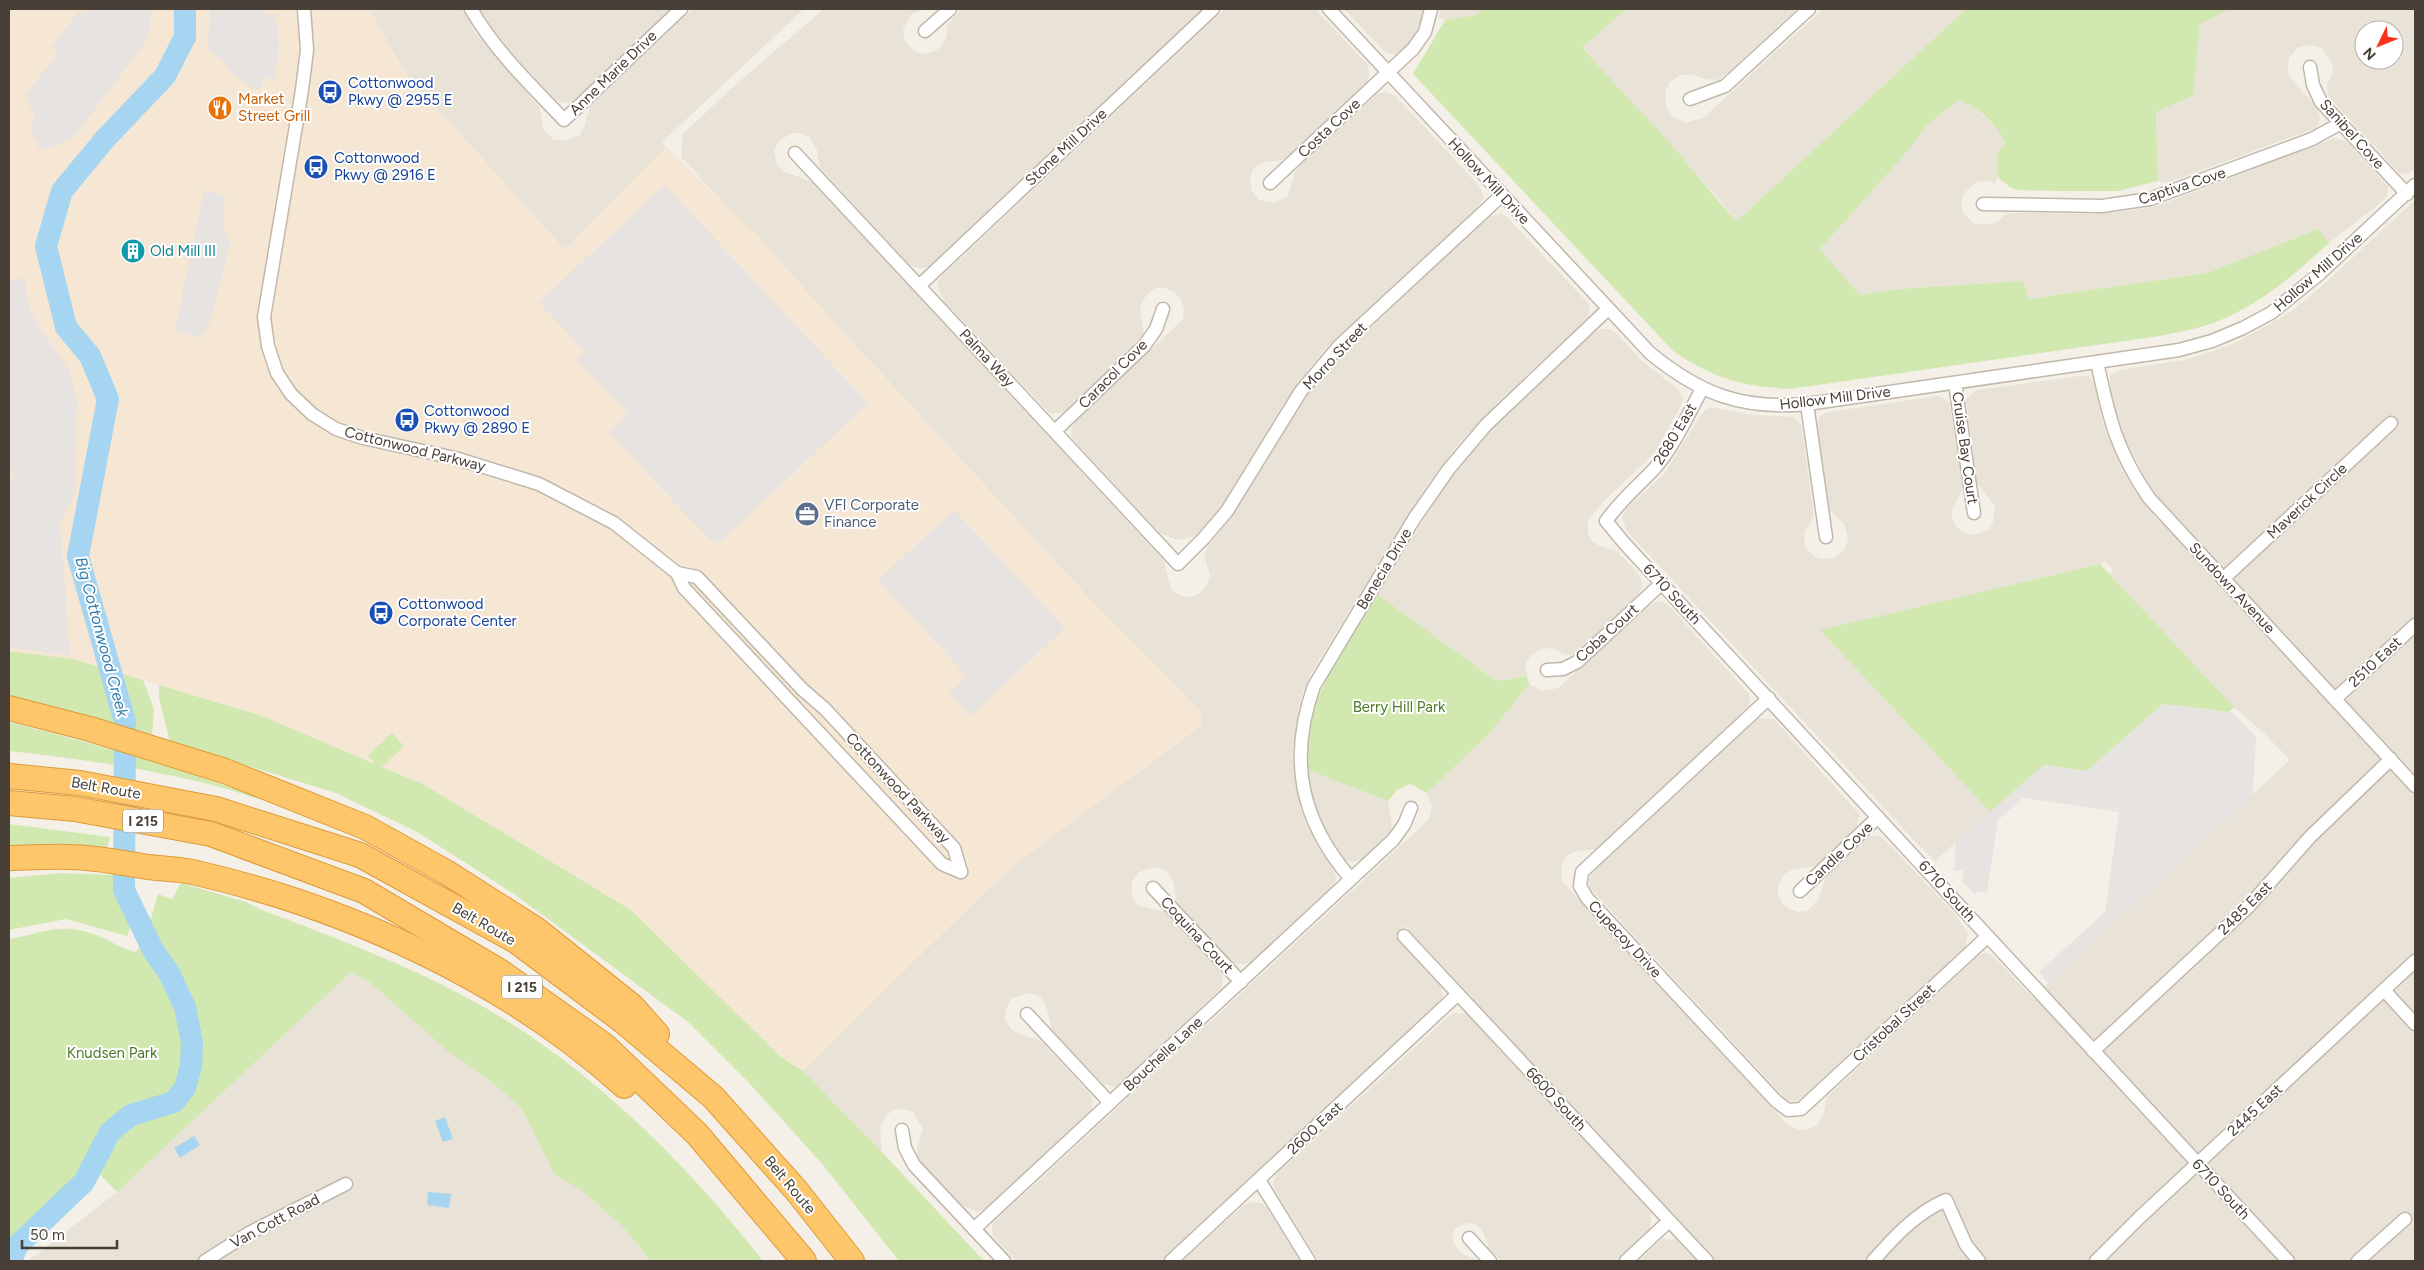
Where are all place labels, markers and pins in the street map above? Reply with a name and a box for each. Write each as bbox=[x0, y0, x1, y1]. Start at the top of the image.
place label: Cottonwood Pkwy @ 2955 E bbox=[348, 74, 453, 109]
bus stop icon: Cottonwood Pkwy @ 2955 E bbox=[317, 79, 343, 105]
place label: Market Street Grill bbox=[238, 90, 310, 125]
restaurant icon: Market Street Grill bbox=[207, 95, 233, 121]
place label: Cottonwood Pkwy @ 2916 E bbox=[334, 149, 436, 184]
bus stop icon: Cottonwood Pkwy @ 2916 E bbox=[303, 154, 329, 180]
building icon: Old Mill III bbox=[120, 238, 146, 264]
place label: Old Mill III bbox=[150, 242, 216, 260]
place label: Cottonwood Pkwy @ 2890 E bbox=[424, 402, 530, 437]
bus stop icon: Cottonwood Pkwy @ 2890 E bbox=[394, 407, 420, 433]
place label: VFI Corporate Finance bbox=[824, 496, 919, 531]
office icon: VFI Corporate Finance bbox=[794, 501, 820, 527]
place label: Cottonwood Corporate Center bbox=[398, 595, 517, 630]
bus stop icon: Cottonwood Corporate Center bbox=[368, 600, 394, 626]

